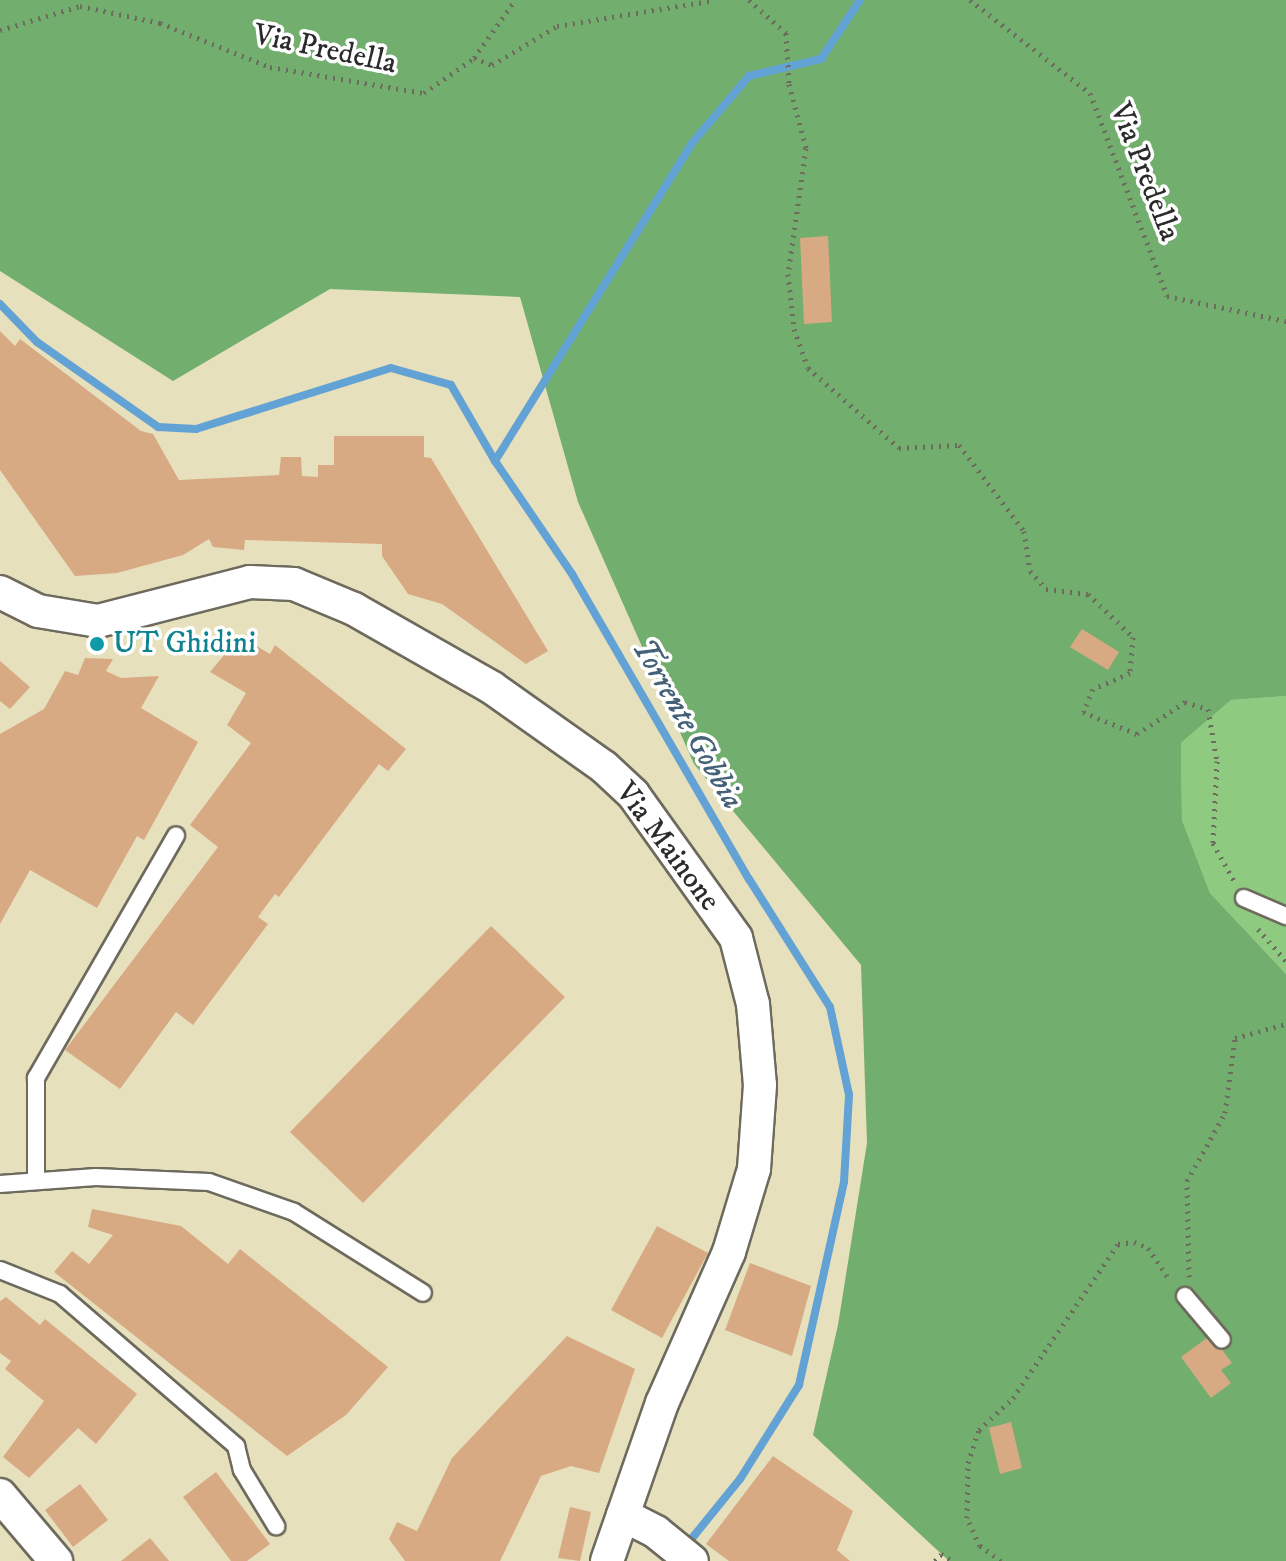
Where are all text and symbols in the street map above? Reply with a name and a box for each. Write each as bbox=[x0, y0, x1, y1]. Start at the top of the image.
street label: Via Predella bbox=[250, 17, 400, 83]
street label: Via Predella bbox=[1101, 98, 1187, 246]
place label: UT Ghidini bbox=[113, 626, 256, 662]
water label: Torrente Gobbia bbox=[623, 632, 751, 816]
marker: UT Ghidini bbox=[88, 635, 106, 653]
street label: Via Mainone bbox=[607, 776, 727, 918]

